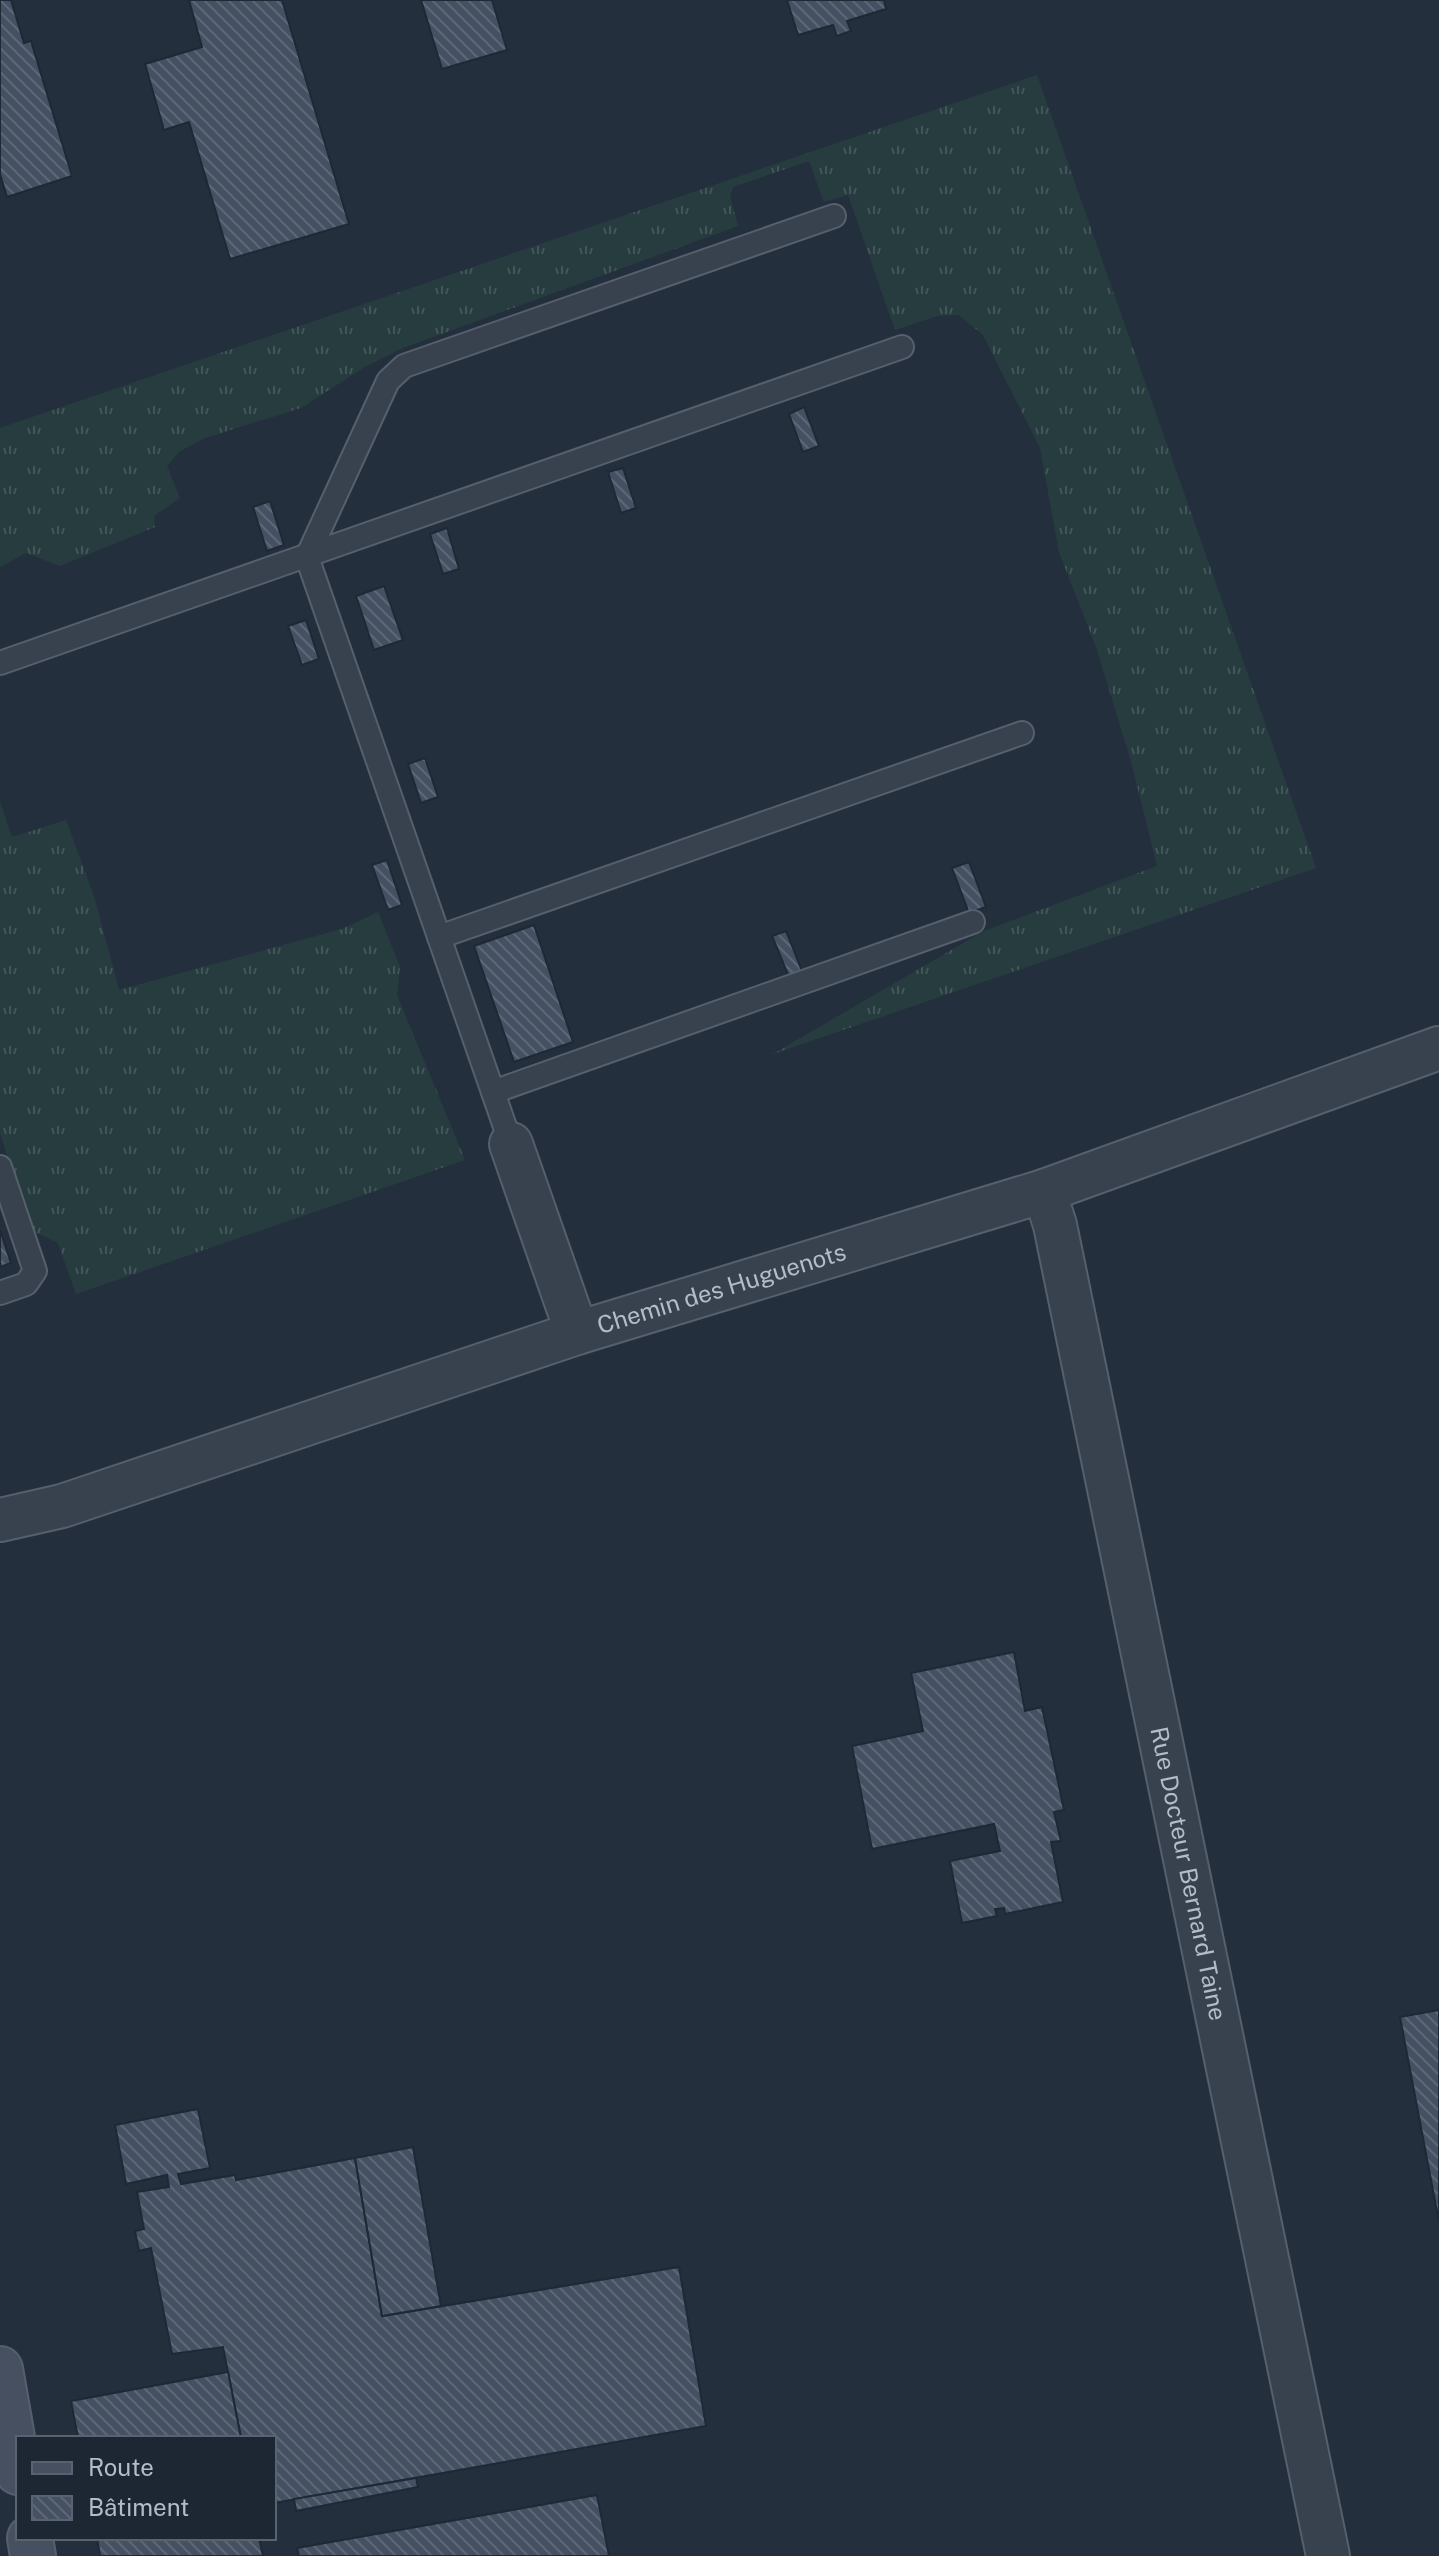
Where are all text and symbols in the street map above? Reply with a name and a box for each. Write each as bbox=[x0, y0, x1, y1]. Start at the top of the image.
street label: Chemin des Huguenots bbox=[593, 1237, 849, 1339]
street label: Rue Docteur Bernard Taine bbox=[1145, 1724, 1233, 2023]
legend bbox=[16, 2436, 276, 2540]
text: Route bbox=[88, 2453, 154, 2481]
text: Bâtiment bbox=[88, 2493, 189, 2521]

